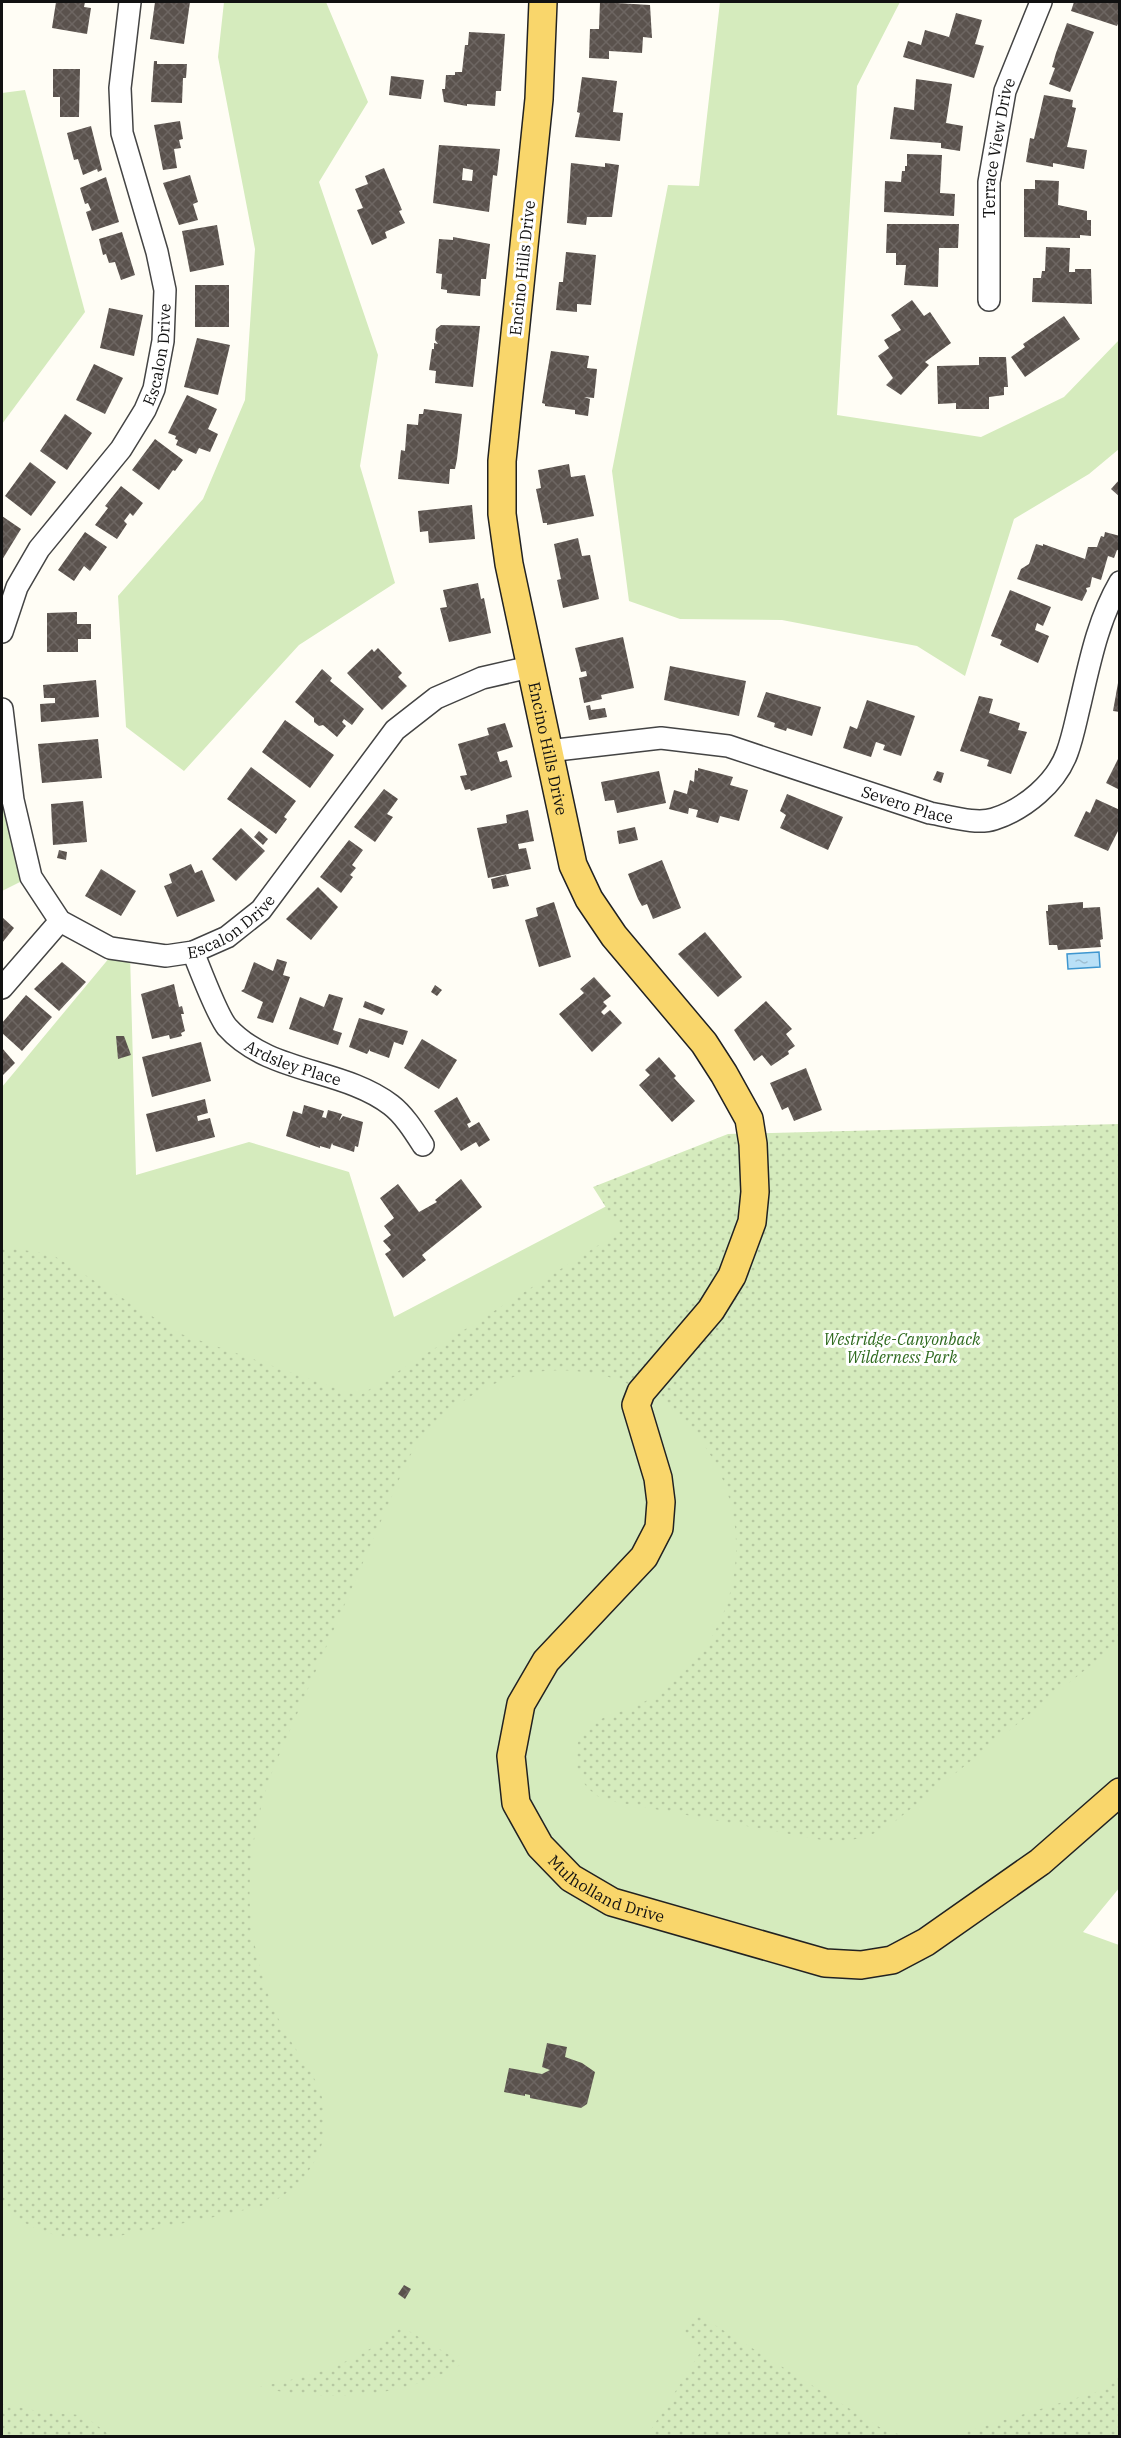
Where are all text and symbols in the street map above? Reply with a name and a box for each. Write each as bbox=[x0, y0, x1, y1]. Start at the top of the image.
street label: Terrace View Drive bbox=[979, 75, 1019, 218]
street label: Encino Hills Drive bbox=[505, 199, 539, 337]
street label: Escalon Drive bbox=[138, 303, 174, 409]
street label: Encino Hills Drive bbox=[524, 680, 572, 817]
street label: Severo Place bbox=[859, 781, 955, 827]
street label: Escalon Drive bbox=[186, 890, 279, 963]
street label: Ardsley Place bbox=[241, 1035, 344, 1090]
park label: Westridge-Canyonback Wilderness Park bbox=[824, 1329, 981, 1367]
street label: Mulholland Drive bbox=[544, 1851, 667, 1927]

